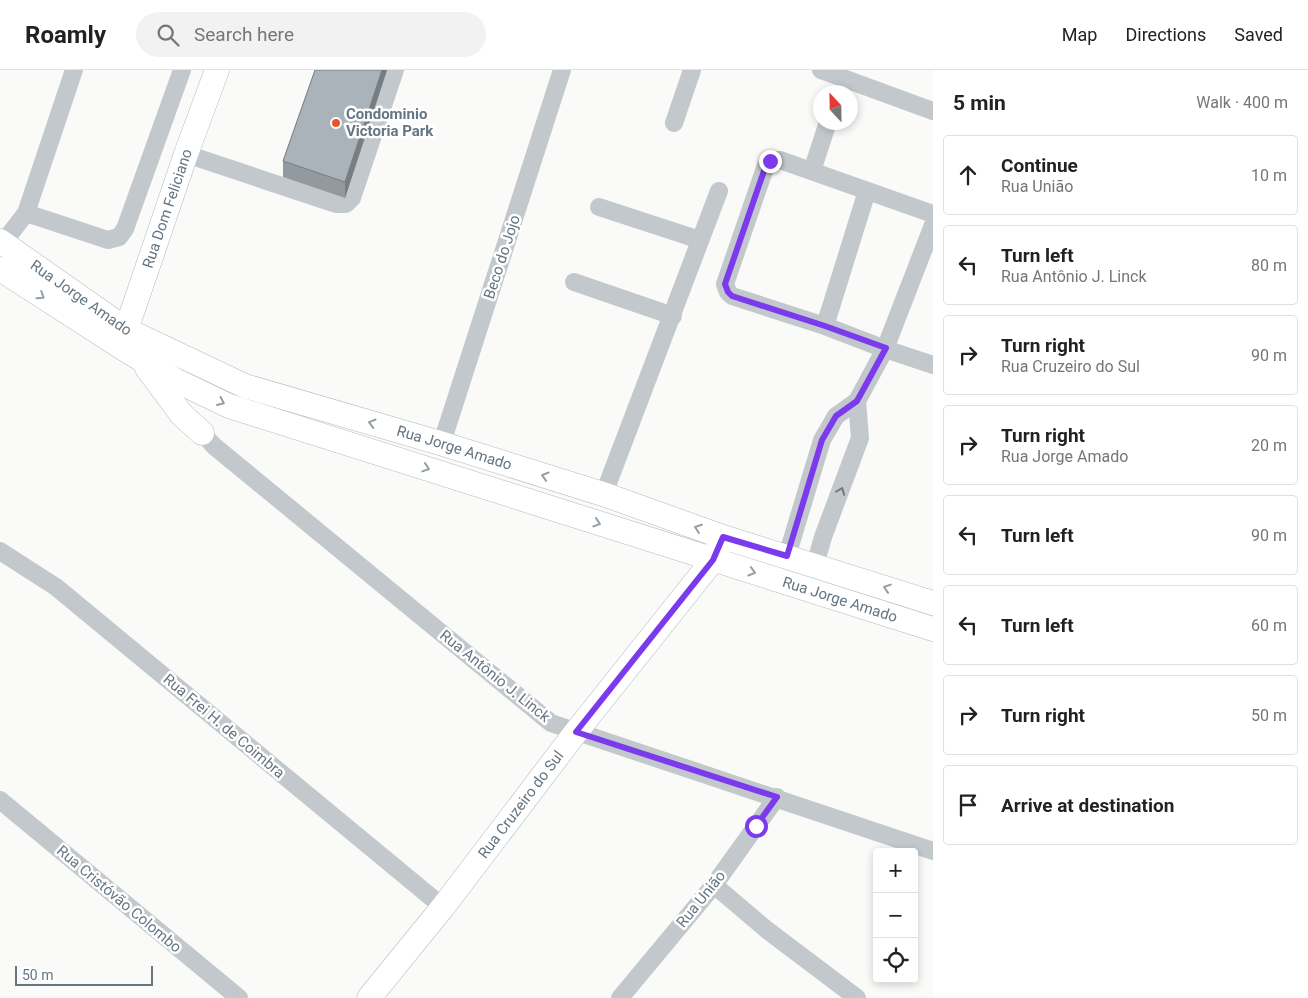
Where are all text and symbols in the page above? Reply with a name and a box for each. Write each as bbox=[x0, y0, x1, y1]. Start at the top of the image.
search box bbox=[136, 12, 486, 57]
text: Roamly bbox=[25, 21, 106, 49]
icon: search bbox=[154, 21, 182, 49]
text: Search here bbox=[194, 23, 294, 46]
text: Map bbox=[1062, 24, 1097, 45]
text: Directions bbox=[1125, 24, 1206, 45]
text: Saved bbox=[1234, 24, 1283, 45]
north arrow bbox=[813, 85, 858, 130]
text: 5 min bbox=[953, 91, 1006, 115]
text: Walk · 400 m bbox=[1196, 93, 1288, 112]
place label: Condominio Victoria Park bbox=[346, 105, 434, 140]
marker: Condominio Victoria Park bbox=[330, 117, 342, 129]
street label: Rua Dom Feliciano bbox=[139, 146, 196, 270]
route end bbox=[759, 150, 782, 173]
text: Continue bbox=[1001, 154, 1078, 177]
icon: ahead bbox=[954, 161, 982, 189]
text: 10 m bbox=[1251, 166, 1287, 185]
text: Rua União bbox=[1001, 177, 1073, 196]
street label: Beco do Jojo bbox=[480, 213, 524, 301]
text: Turn left bbox=[1001, 244, 1074, 267]
icon: left bbox=[954, 251, 982, 279]
street label: Rua Jorge Amado bbox=[27, 256, 135, 339]
text: 80 m bbox=[1251, 256, 1287, 275]
text: Rua Antônio J. Linck bbox=[1001, 267, 1147, 286]
one-way arrow bbox=[35, 290, 45, 299]
text: Turn right bbox=[1001, 334, 1085, 357]
icon: right bbox=[954, 341, 982, 369]
text: 90 m bbox=[1251, 346, 1287, 365]
text: Rua Cruzeiro do Sul bbox=[1001, 357, 1140, 376]
one-way arrow bbox=[216, 396, 225, 406]
one-way arrow bbox=[369, 419, 377, 429]
street label: Rua Jorge Amado bbox=[395, 422, 514, 474]
text: Turn right bbox=[1001, 424, 1085, 447]
icon: right bbox=[954, 431, 982, 459]
text: 20 m bbox=[1251, 436, 1287, 455]
text: Rua Jorge Amado bbox=[1001, 447, 1128, 466]
one-way arrow bbox=[421, 463, 429, 473]
one-way arrow bbox=[541, 471, 549, 481]
one-way arrow bbox=[835, 488, 845, 496]
one-way arrow bbox=[592, 517, 601, 527]
icon: left bbox=[954, 521, 982, 549]
one-way arrow bbox=[695, 524, 703, 534]
text: Turn left bbox=[1001, 524, 1074, 547]
text: 90 m bbox=[1251, 526, 1287, 545]
one-way arrow bbox=[747, 567, 756, 577]
street label: Rua Jorge Amado bbox=[780, 573, 900, 626]
one-way arrow bbox=[883, 584, 891, 594]
icon: left bbox=[954, 611, 982, 639]
text: Turn left bbox=[1001, 614, 1074, 637]
text: 60 m bbox=[1251, 616, 1287, 635]
street label: Rua Antônio J. Linck bbox=[436, 626, 554, 726]
street label: Rua Frei H. de Coimbra bbox=[160, 670, 288, 782]
icon: right bbox=[954, 701, 982, 729]
text: Turn right bbox=[1001, 704, 1085, 727]
text: 50 m bbox=[1251, 706, 1287, 725]
street label: Rua Cruzeiro do Sul bbox=[474, 747, 567, 862]
icon: arrive bbox=[954, 791, 982, 819]
text: Arrive at destination bbox=[1001, 794, 1174, 817]
route start bbox=[745, 815, 768, 838]
street label: Rua Cristóvão Colombo bbox=[53, 842, 185, 956]
map controls bbox=[873, 848, 918, 983]
button: + bbox=[873, 848, 918, 893]
street label: Rua União bbox=[673, 867, 729, 931]
button: − bbox=[873, 893, 918, 938]
button: locate bbox=[873, 938, 918, 983]
scale bar bbox=[15, 963, 152, 986]
text: 50 m bbox=[22, 967, 54, 983]

